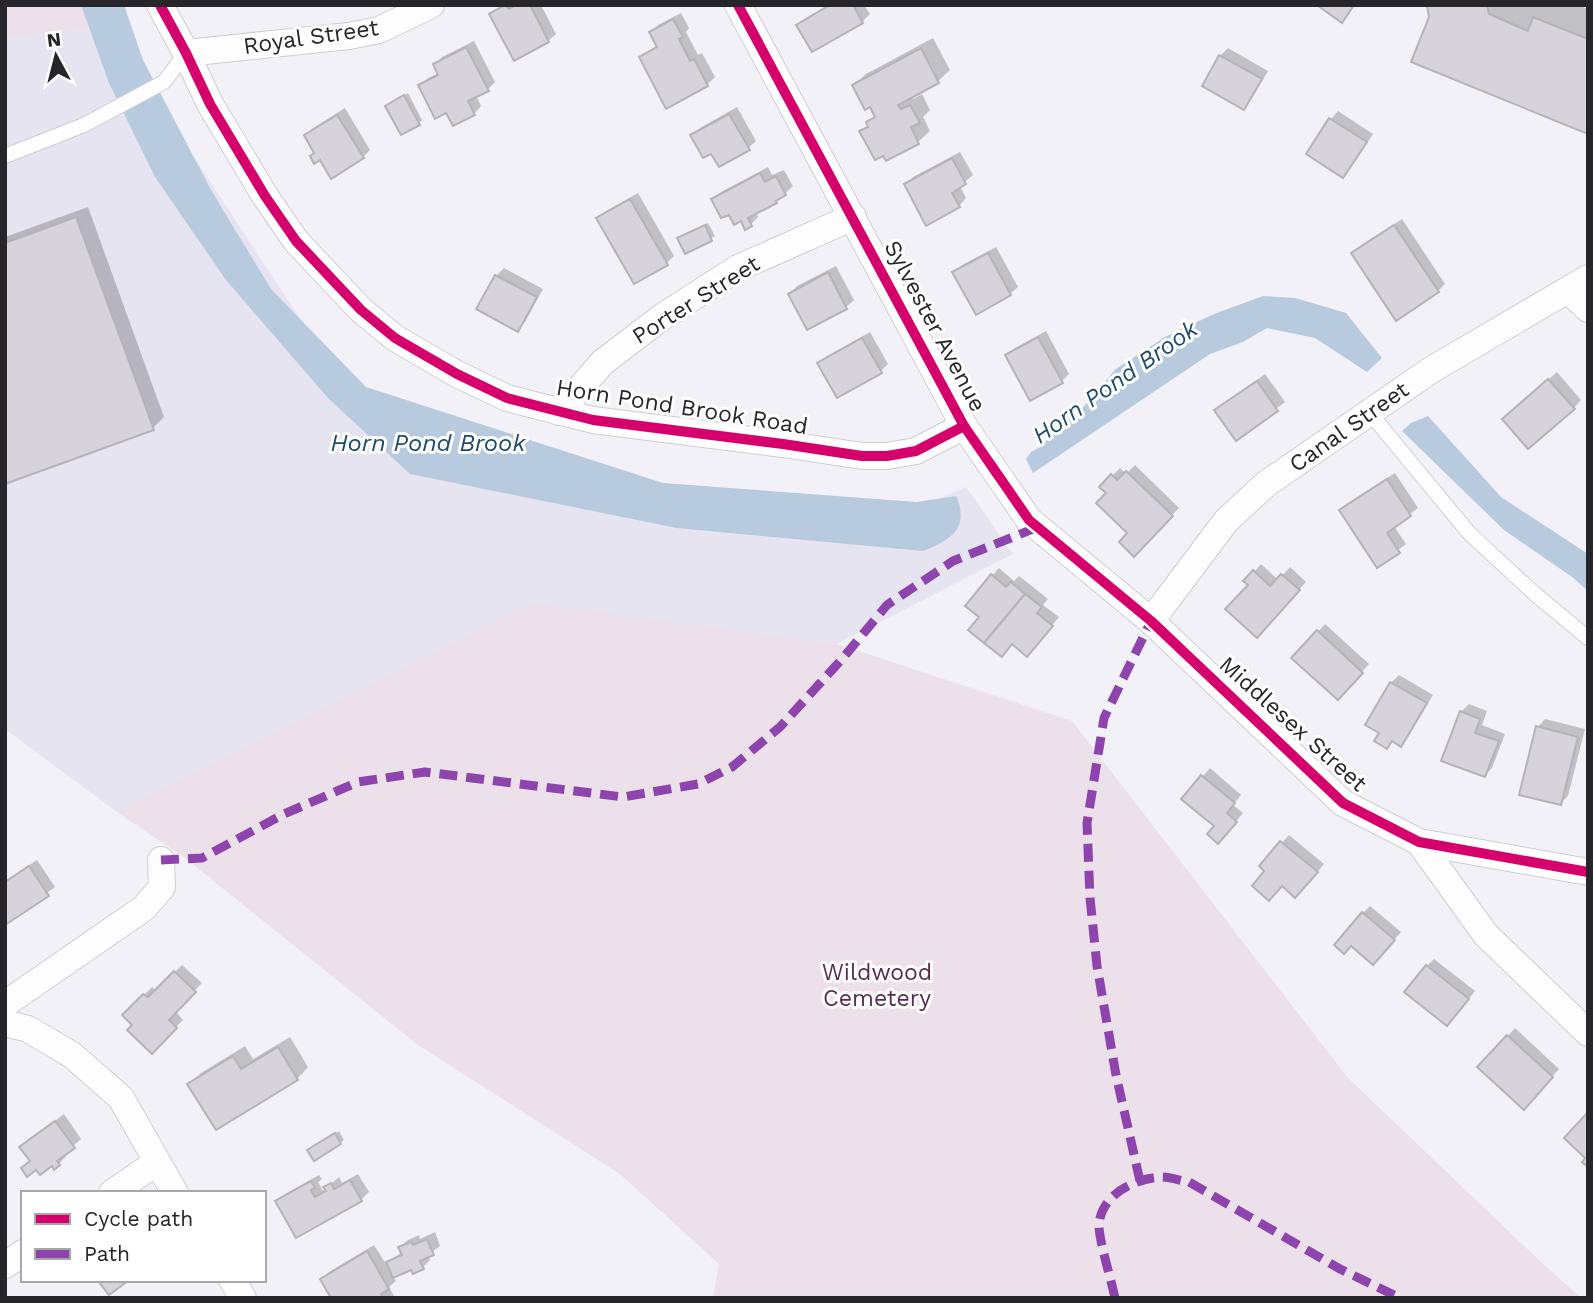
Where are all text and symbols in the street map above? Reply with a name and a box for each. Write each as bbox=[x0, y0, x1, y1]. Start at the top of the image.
street label: Royal Street bbox=[242, 14, 381, 60]
north arrow bbox=[21, 21, 91, 91]
text: N bbox=[46, 27, 62, 52]
street label: Sylvester Avenue bbox=[878, 236, 992, 416]
street label: Porter Street bbox=[627, 250, 765, 350]
water label: Horn Pond Brook bbox=[1027, 314, 1204, 449]
street label: Horn Pond Brook Road bbox=[554, 374, 810, 440]
street label: Canal Street bbox=[1284, 376, 1414, 478]
water label: Horn Pond Brook bbox=[331, 429, 526, 457]
street label: Middlesex Street bbox=[1214, 651, 1372, 797]
park label: Wildwood Cemetery bbox=[822, 959, 932, 1012]
legend bbox=[21, 1191, 266, 1282]
text: Cycle path bbox=[84, 1206, 193, 1231]
text: Path bbox=[84, 1241, 130, 1266]

